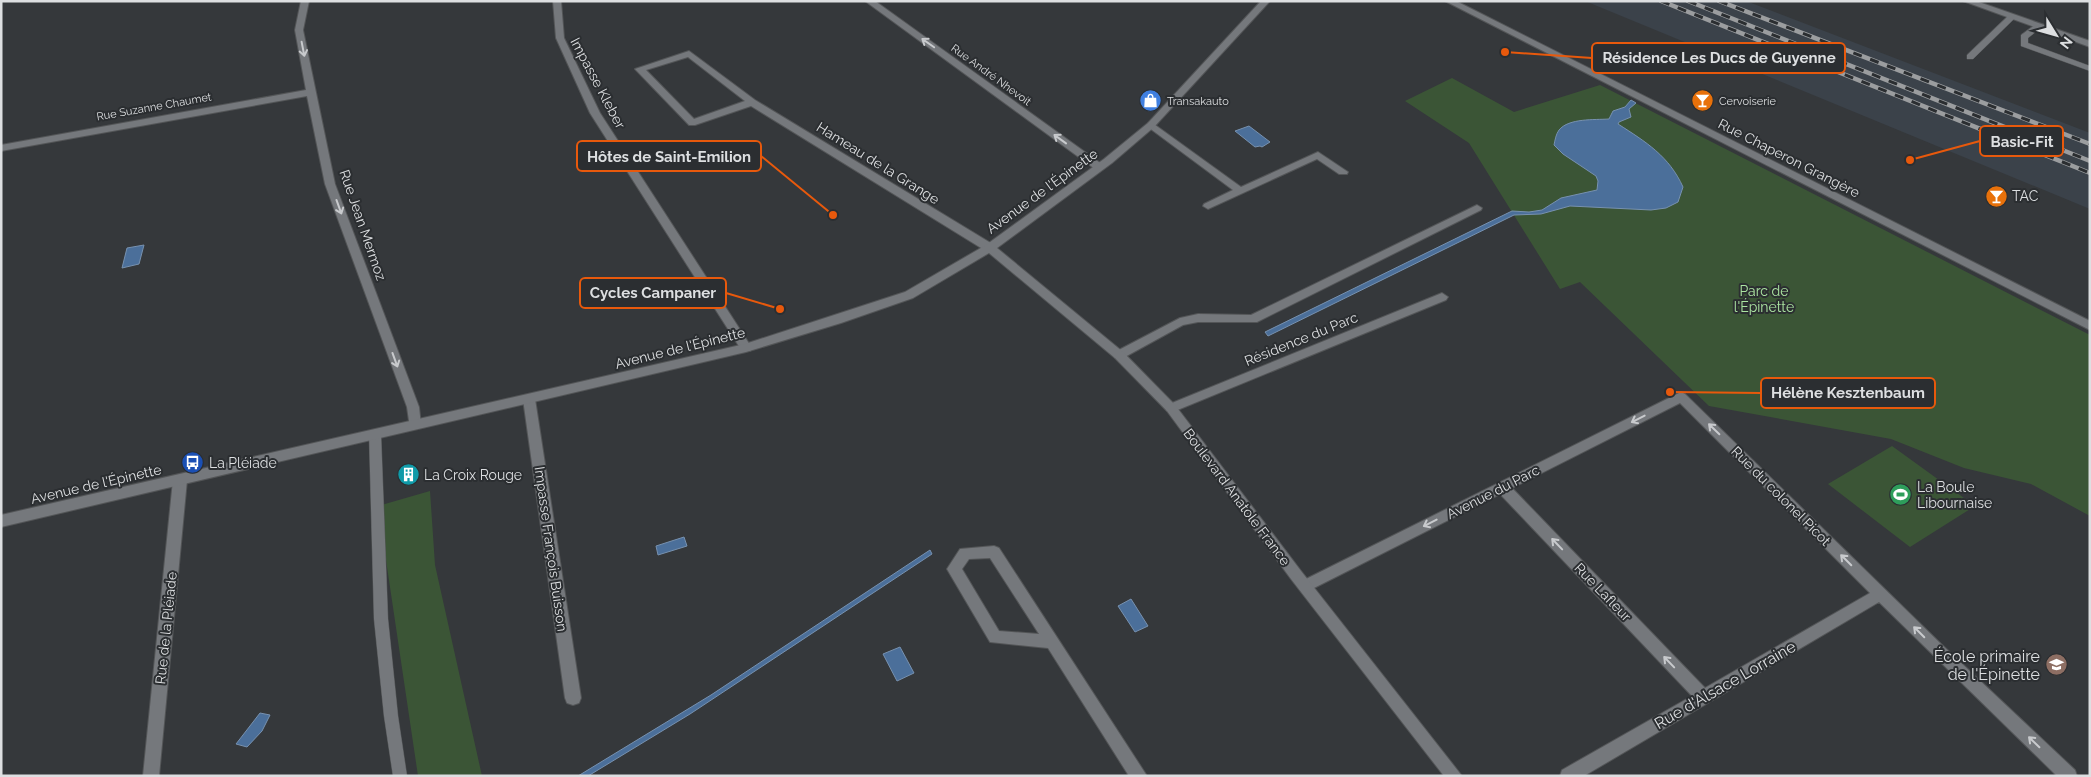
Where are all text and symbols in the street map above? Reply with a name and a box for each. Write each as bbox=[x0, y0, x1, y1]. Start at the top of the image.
north arrow bbox=[2031, 10, 2081, 60]
text: N bbox=[2057, 34, 2076, 52]
street label: Impasse Kleber bbox=[567, 35, 629, 131]
one-way arrow bbox=[922, 38, 936, 48]
one-way arrow bbox=[299, 41, 308, 57]
street label: Rue André Nhevoit bbox=[948, 42, 1034, 109]
callout: Résidence Les Ducs de Guyenne bbox=[1592, 43, 1845, 73]
text: Résidence Les Ducs de Guyenne bbox=[1602, 49, 1836, 67]
shop icon: Transakauto bbox=[1139, 89, 1163, 113]
bar icon: Cervoiserie bbox=[1691, 89, 1715, 113]
street label: Rue Suzanne Chaumet bbox=[96, 90, 213, 123]
place label: Transakauto bbox=[1167, 95, 1229, 108]
place label: Cervoiserie bbox=[1719, 95, 1777, 108]
street label: Rue Chaperon Grangère bbox=[1716, 115, 1862, 201]
street label: Hameau de la Grange bbox=[814, 119, 942, 207]
callout: Basic-Fit bbox=[1980, 126, 2063, 156]
one-way arrow bbox=[1054, 133, 1067, 144]
text: Basic-Fit bbox=[1991, 133, 2054, 151]
callout: Hôtes de Saint-Emilion bbox=[577, 141, 761, 171]
street label: Avenue de l'Épinette bbox=[983, 144, 1101, 237]
text: Hôtes de Saint-Emilion bbox=[587, 148, 751, 166]
street label: Rue Jean Mermoz bbox=[337, 167, 390, 283]
bar icon: TAC bbox=[1984, 184, 2008, 208]
place label: TAC bbox=[2012, 188, 2039, 204]
one-way arrow bbox=[335, 199, 344, 215]
callout: Cycles Campaner bbox=[580, 278, 726, 308]
park label: Parc de l'Épinette bbox=[1734, 283, 1794, 315]
text: Cycles Campaner bbox=[590, 284, 716, 302]
street label: Résidence du Parc bbox=[1242, 309, 1360, 369]
street label: Avenue de l'Épinette bbox=[613, 323, 747, 372]
one-way arrow bbox=[391, 352, 400, 367]
callout: Hélène Kesztenbaum bbox=[1761, 378, 1935, 408]
text: Hélène Kesztenbaum bbox=[1771, 384, 1925, 402]
one-way arrow bbox=[1631, 415, 1646, 424]
one-way arrow bbox=[1708, 423, 1720, 435]
street label: Boulevard Anatole France bbox=[1180, 425, 1294, 569]
street label: Rue du colonel Picot bbox=[1728, 443, 1834, 549]
bus stop icon: La Pléiade bbox=[181, 451, 205, 475]
place label: La Pléiade bbox=[209, 455, 277, 471]
street label: Avenue de l'Épinette bbox=[29, 460, 163, 507]
street label: Avenue du Parc bbox=[1444, 462, 1542, 522]
building icon: La Croix Rouge bbox=[396, 463, 420, 487]
street label: Impasse François Buisson bbox=[532, 466, 570, 632]
place label: La Croix Rouge bbox=[424, 467, 522, 483]
place label: La Boule Libournaise bbox=[1917, 479, 1992, 511]
sports icon: La Boule Libournaise bbox=[1889, 483, 1913, 507]
one-way arrow bbox=[1423, 519, 1438, 528]
one-way arrow bbox=[1551, 538, 1563, 551]
one-way arrow bbox=[1840, 554, 1853, 566]
street label: Rue Lafleur bbox=[1571, 560, 1635, 624]
street label: Rue de la Pléiade bbox=[152, 571, 180, 685]
one-way arrow bbox=[1913, 626, 1926, 638]
street label: Rue d'Alsace Lorraine bbox=[1651, 637, 1799, 733]
place label: École primaire de l'Épinette bbox=[1934, 646, 2040, 684]
school or university icon: École primaire de l'Épinette bbox=[2044, 653, 2068, 677]
one-way arrow bbox=[1663, 656, 1675, 668]
one-way arrow bbox=[2028, 736, 2040, 748]

